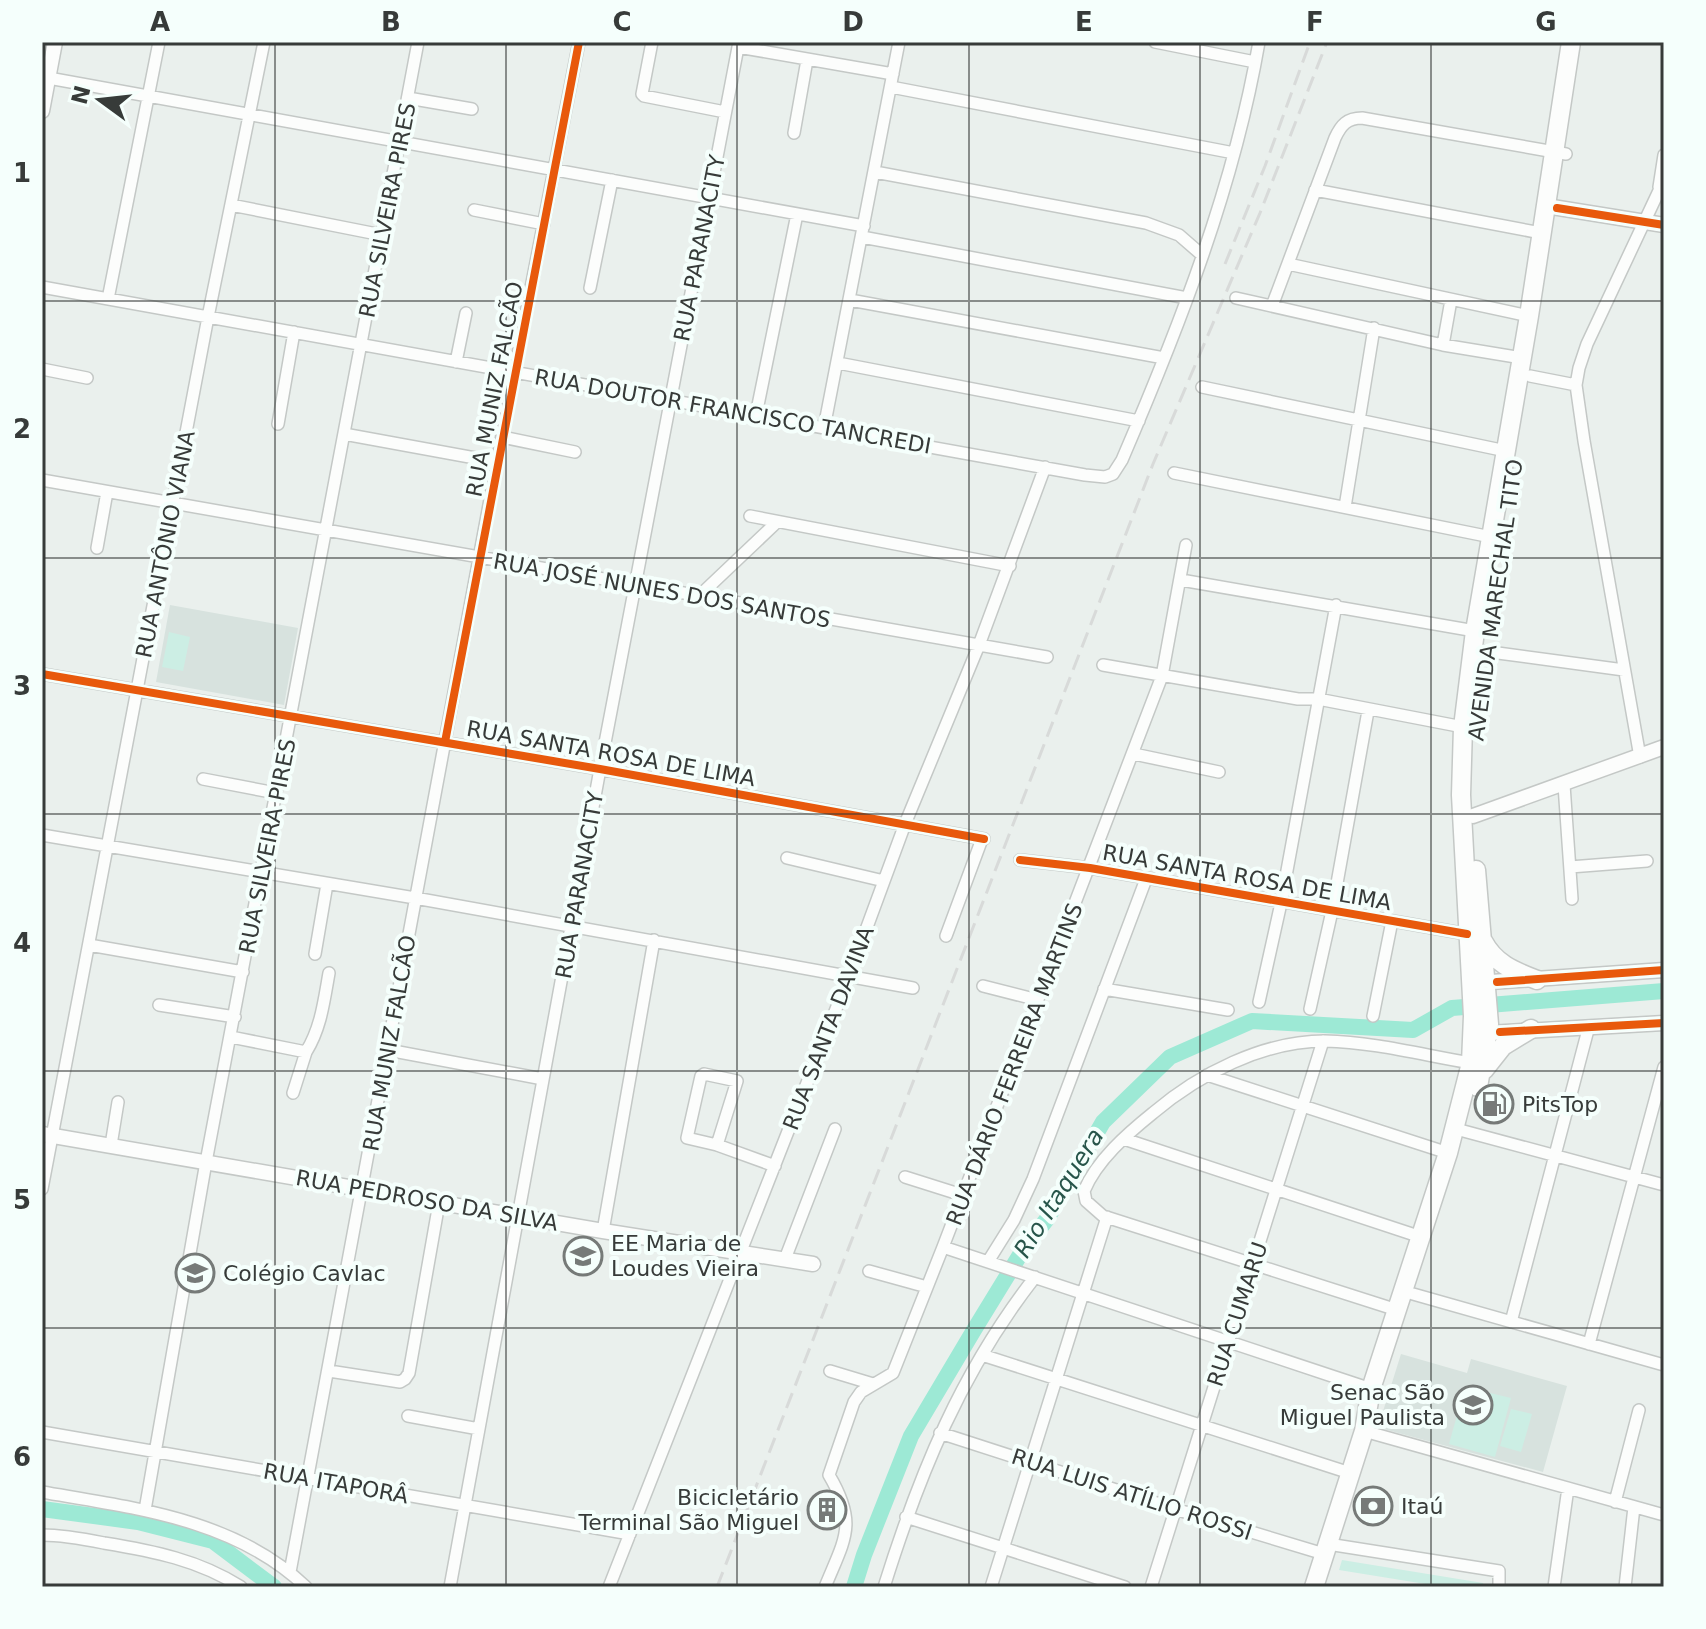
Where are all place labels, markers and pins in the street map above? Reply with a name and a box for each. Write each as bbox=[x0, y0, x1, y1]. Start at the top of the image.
fuel station icon: PitsTop bbox=[1473, 1083, 1515, 1125]
place label: PitsTop bbox=[1522, 1092, 1598, 1117]
place label: EE Maria de Loudes Vieira bbox=[611, 1231, 759, 1281]
school or university icon: EE Maria de Loudes Vieira bbox=[562, 1235, 604, 1277]
school or university icon: Colégio Cavlac bbox=[174, 1252, 216, 1294]
place label: Colégio Cavlac bbox=[223, 1261, 386, 1286]
place label: Senac São Miguel Paulista bbox=[1280, 1380, 1445, 1430]
school or university icon: Senac São Miguel Paulista bbox=[1452, 1384, 1494, 1426]
place label: Bicicletário Terminal São Miguel bbox=[577, 1485, 799, 1535]
bank icon: Itaú bbox=[1352, 1485, 1394, 1527]
building icon: Bicicletário Terminal São Miguel bbox=[806, 1489, 848, 1531]
place label: Itaú bbox=[1401, 1494, 1444, 1519]

